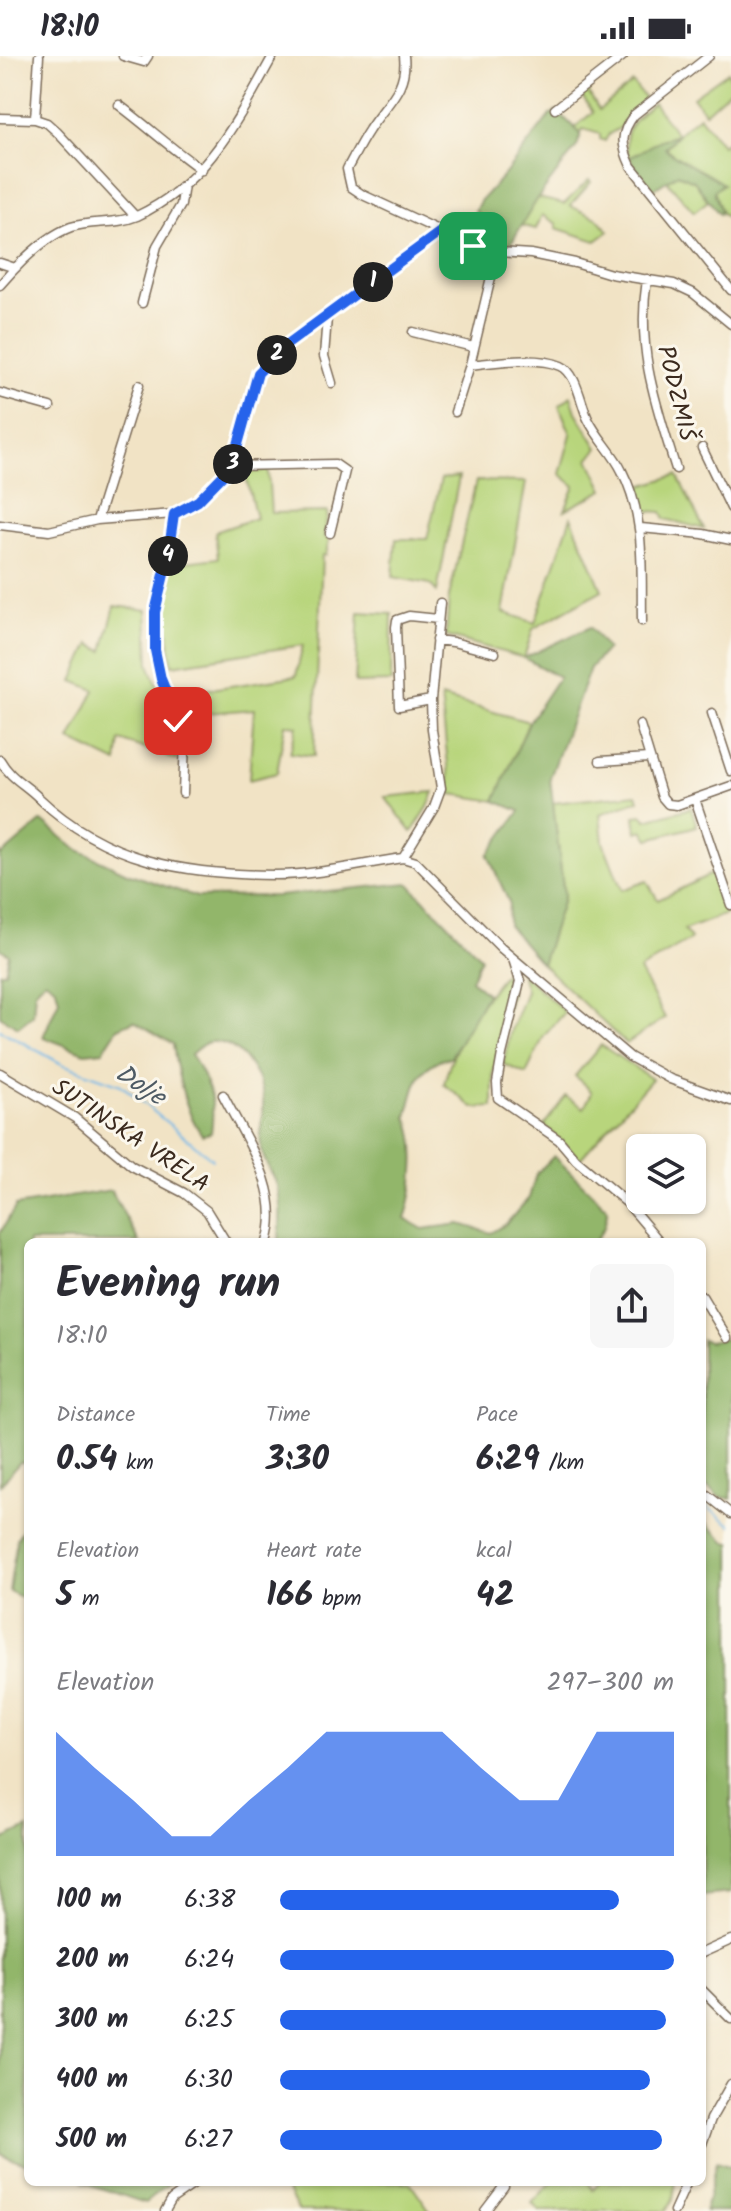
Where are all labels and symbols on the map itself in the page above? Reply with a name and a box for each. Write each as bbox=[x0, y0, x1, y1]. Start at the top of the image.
pin bbox=[439, 212, 507, 280]
pin: 1 bbox=[353, 262, 393, 302]
pin: 2 bbox=[257, 335, 297, 375]
street label: PODZMIŠ bbox=[645, 342, 707, 447]
pin: 3 bbox=[213, 444, 253, 484]
pin: 4 bbox=[148, 536, 188, 576]
pin bbox=[144, 687, 212, 755]
water label: Dolje bbox=[106, 1054, 176, 1119]
street label: SUTINSKA VRELA bbox=[43, 1069, 217, 1204]

